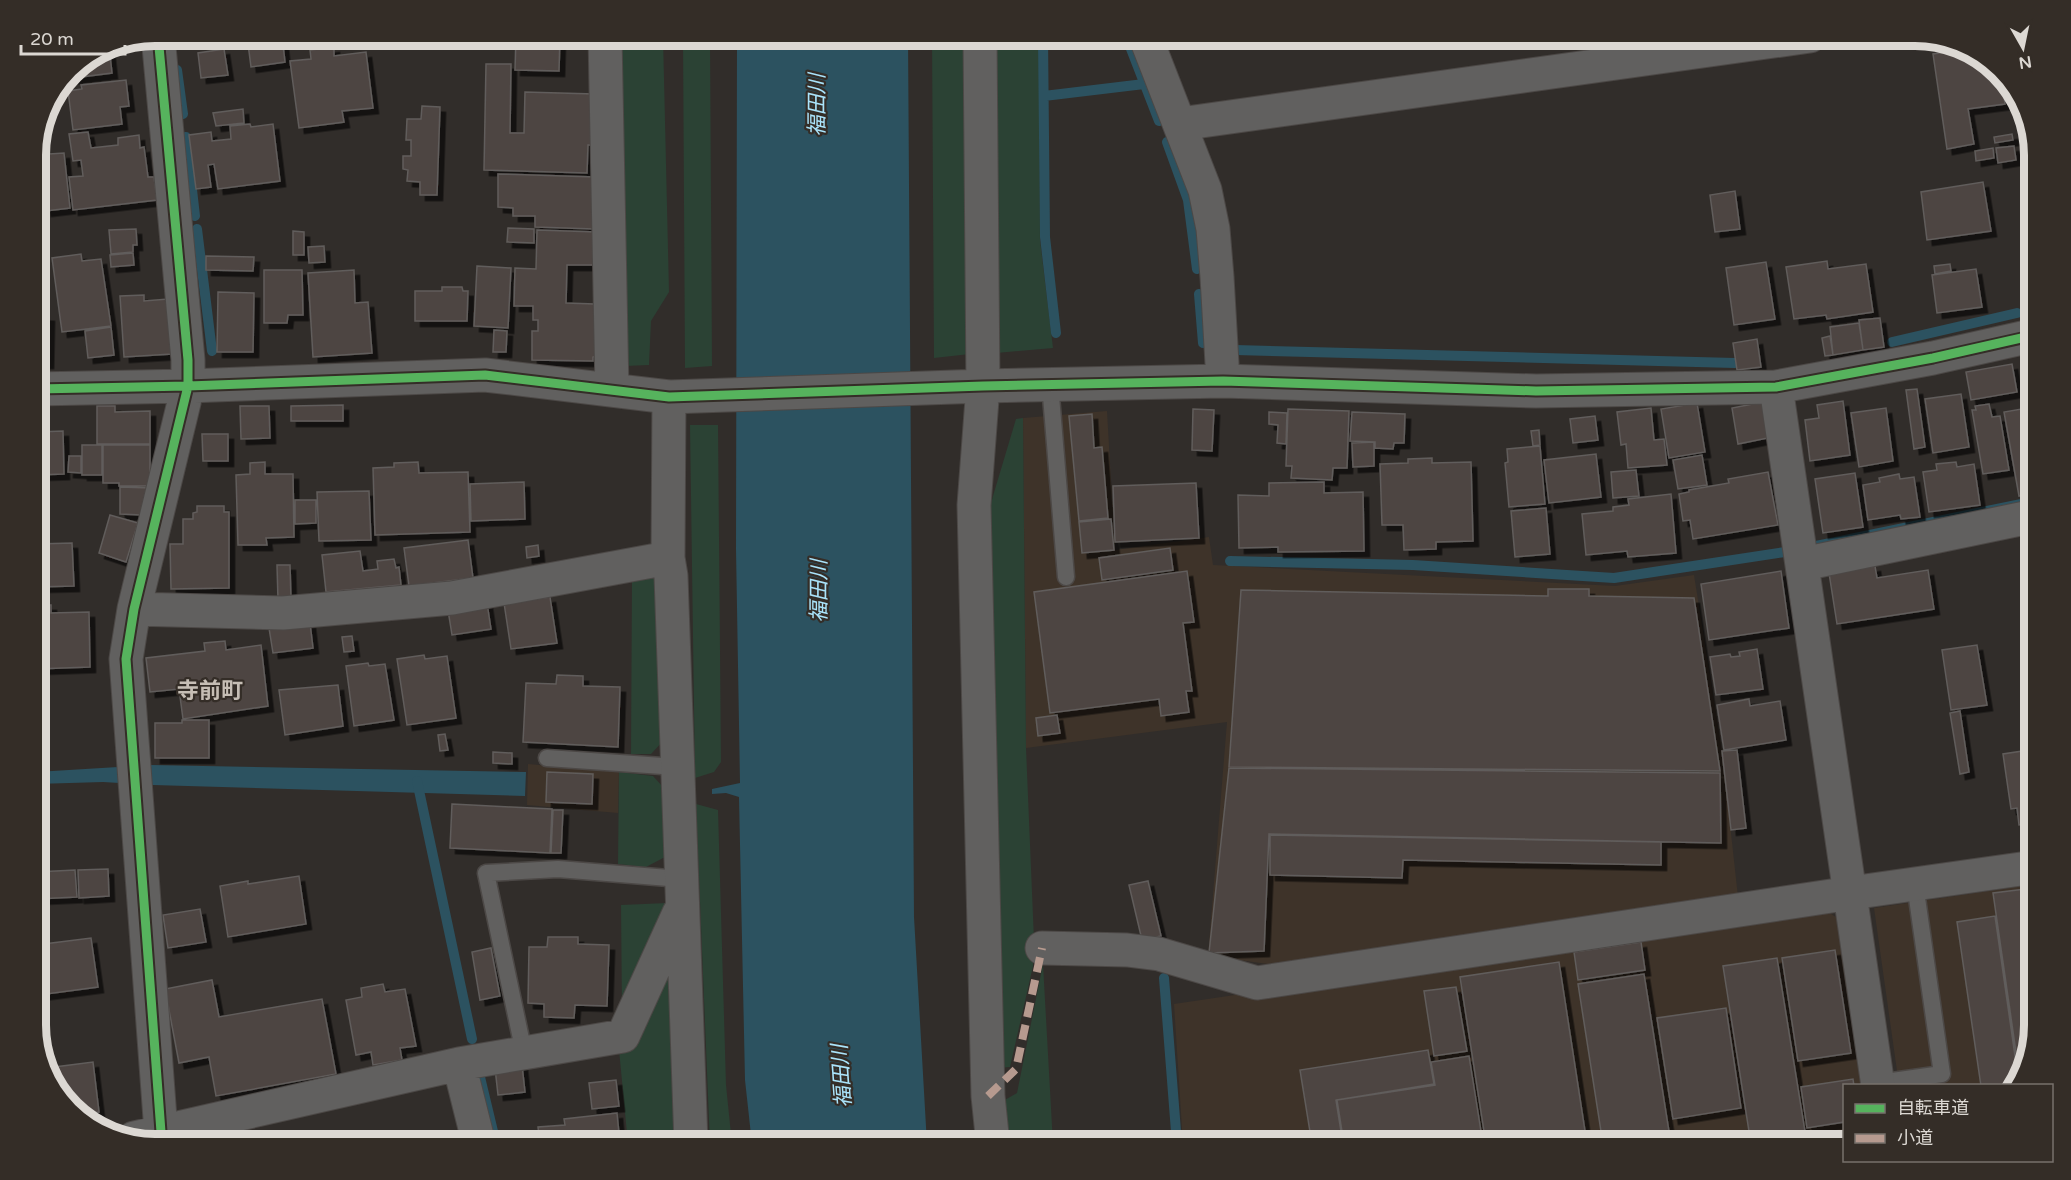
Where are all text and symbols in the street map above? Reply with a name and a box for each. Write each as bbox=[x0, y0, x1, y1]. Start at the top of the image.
scale bar bbox=[21, 18, 124, 56]
north arrow bbox=[1993, 18, 2053, 78]
text: 20 m bbox=[30, 28, 74, 50]
text: N bbox=[2017, 51, 2033, 73]
water label: 福田川 bbox=[805, 72, 830, 137]
water label: 福田川 bbox=[807, 558, 832, 623]
district label: 寺前町 bbox=[177, 678, 243, 704]
water label: 福田川 bbox=[827, 1042, 857, 1108]
legend bbox=[1843, 1084, 2053, 1162]
text: 自転車道 bbox=[1897, 1097, 1969, 1119]
text: 小道 bbox=[1897, 1127, 1933, 1149]

